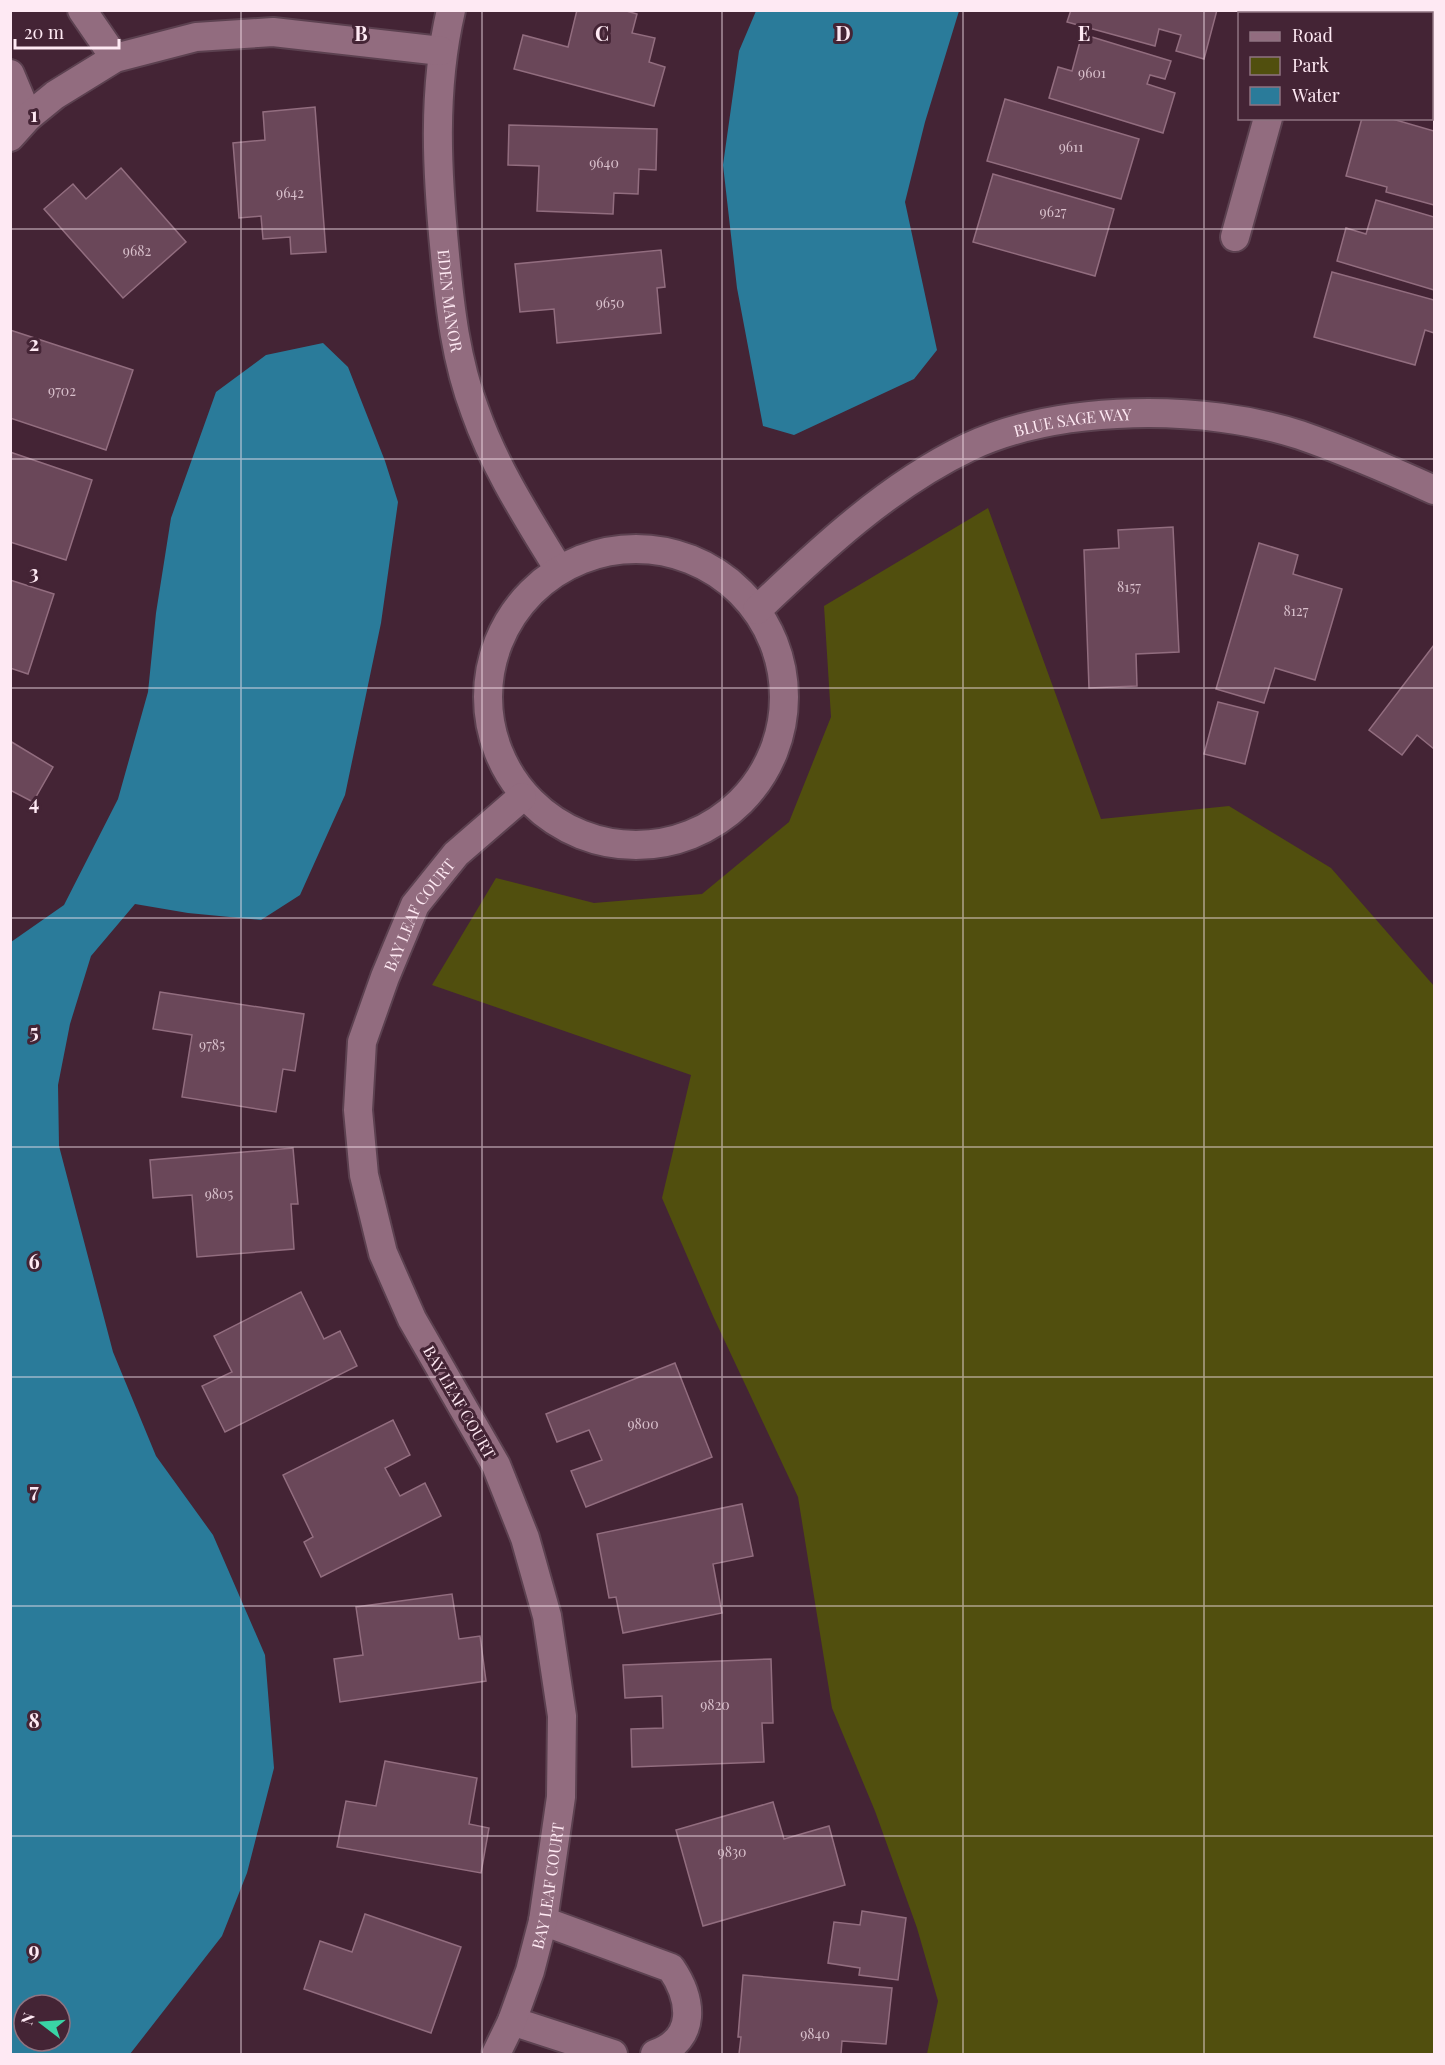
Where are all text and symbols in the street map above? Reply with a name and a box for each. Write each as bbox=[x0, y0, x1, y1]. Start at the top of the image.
scale bar bbox=[15, 12, 118, 50]
legend bbox=[1238, 12, 1433, 120]
text: B bbox=[354, 19, 368, 46]
text: C bbox=[595, 19, 609, 46]
text: D bbox=[835, 19, 851, 46]
text: E bbox=[1078, 19, 1090, 46]
text: 20 m bbox=[24, 20, 64, 44]
text: Road bbox=[1292, 23, 1333, 47]
text: Park bbox=[1292, 53, 1329, 77]
house number: 9601 bbox=[1078, 63, 1106, 82]
text: Water bbox=[1291, 83, 1340, 107]
text: 1 bbox=[30, 100, 38, 127]
house number: 9611 bbox=[1059, 137, 1083, 156]
house number: 9640 bbox=[589, 153, 619, 172]
house number: 9642 bbox=[276, 183, 304, 202]
house number: 9627 bbox=[1040, 202, 1067, 221]
house number: 9682 bbox=[123, 241, 151, 260]
street label: EDEN MANOR bbox=[434, 248, 468, 354]
house number: 9650 bbox=[596, 293, 624, 312]
text: 2 bbox=[29, 329, 39, 356]
house number: 9702 bbox=[48, 381, 76, 400]
street label: BLUE SAGE WAY bbox=[1011, 403, 1132, 441]
text: 3 bbox=[29, 558, 39, 585]
house number: 8157 bbox=[1117, 577, 1141, 596]
house number: 8127 bbox=[1284, 601, 1309, 620]
text: 4 bbox=[29, 788, 39, 815]
street label: BAY LEAF COURT bbox=[378, 854, 459, 974]
text: 5 bbox=[29, 1017, 39, 1044]
house number: 9785 bbox=[199, 1035, 225, 1054]
house number: 9805 bbox=[205, 1184, 233, 1203]
text: 6 bbox=[28, 1247, 40, 1274]
street label: BAY LEAF COURT bbox=[419, 1342, 501, 1463]
house number: 9800 bbox=[627, 1414, 659, 1433]
text: 7 bbox=[29, 1476, 39, 1503]
house number: 9820 bbox=[700, 1695, 730, 1714]
text: 8 bbox=[28, 1706, 40, 1733]
street label: BAY LEAF COURT bbox=[526, 1821, 568, 1951]
house number: 9830 bbox=[718, 1842, 746, 1861]
text: 9 bbox=[28, 1935, 40, 1962]
north arrow bbox=[12, 1993, 72, 2053]
text: N bbox=[15, 2009, 39, 2027]
house number: 9840 bbox=[800, 2024, 830, 2043]

